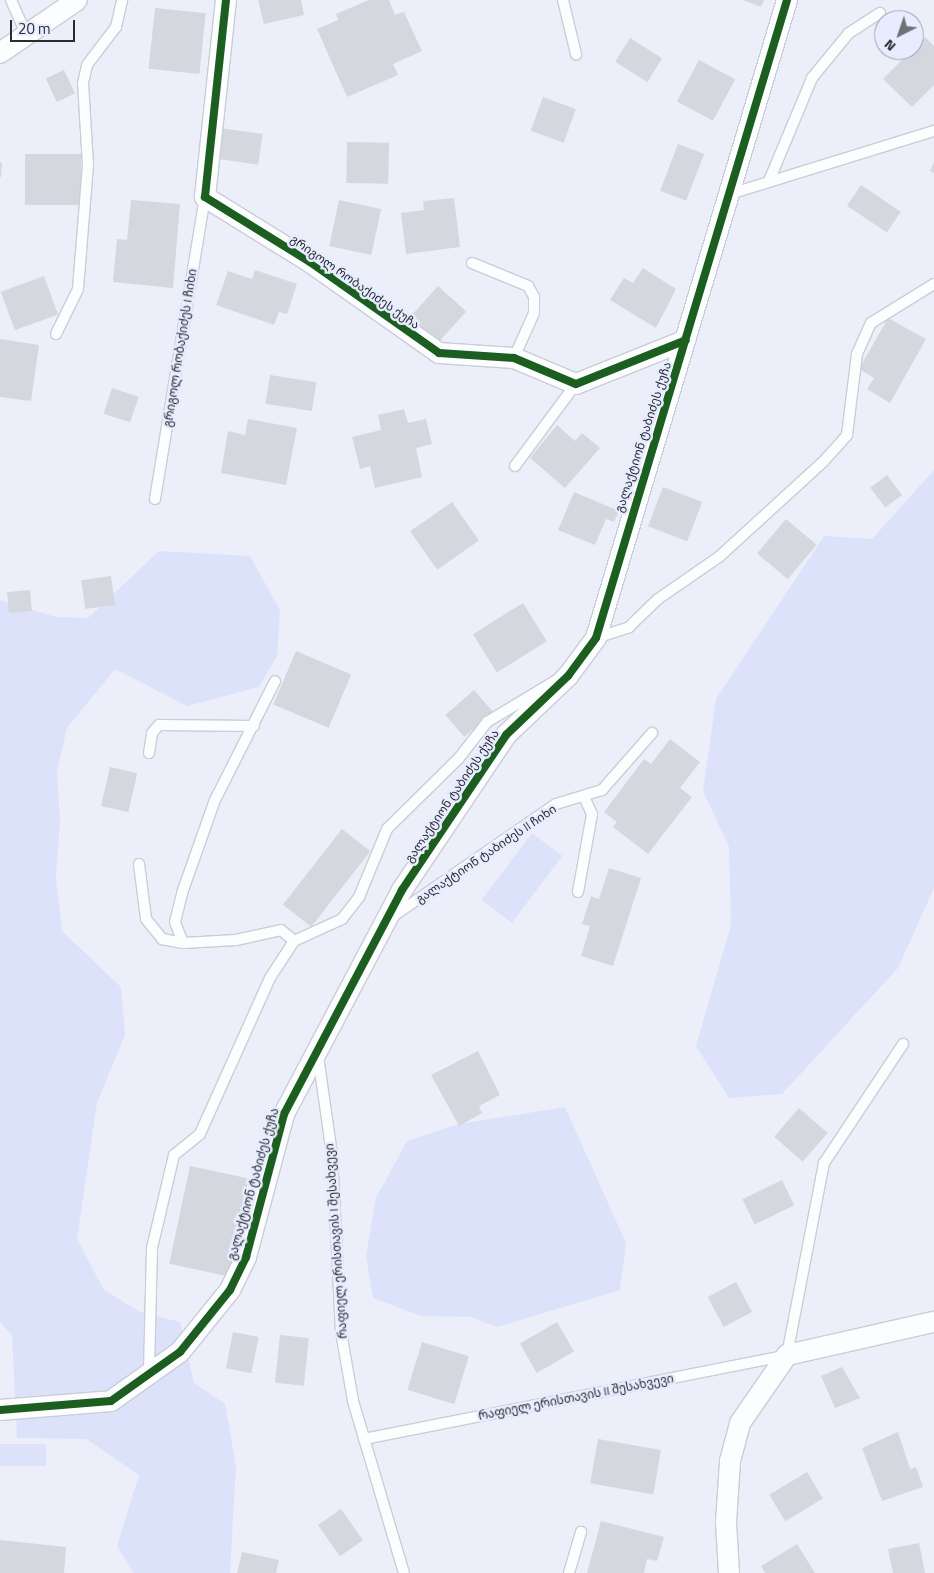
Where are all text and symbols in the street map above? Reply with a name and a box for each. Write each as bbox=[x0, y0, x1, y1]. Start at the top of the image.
scale bar bbox=[12, 10, 78, 42]
north arrow bbox=[874, 10, 924, 60]
text: 20 m bbox=[18, 17, 51, 40]
text: N bbox=[879, 35, 900, 57]
street label: გრიგოლ რობაქიძეს ქუჩა bbox=[288, 232, 422, 332]
street label: გრიგოლ რობაქიძეს I ჩიხი bbox=[160, 268, 200, 428]
street label: გალაქტიონ ტაბიძეს ქუჩა bbox=[612, 360, 674, 514]
street label: გალაქტიონ ტაბიძეს ქუჩა bbox=[402, 727, 502, 865]
street label: გალაქტიონ ტაბიძეს II ჩიხი bbox=[413, 802, 559, 906]
street label: გალაქტიონ ტაბიძეს ქუჩა bbox=[224, 1106, 282, 1262]
street label: რაფიელ ერისთავის I შესახვევი bbox=[322, 1143, 350, 1339]
street label: რაფიელ ერისთავის II შესახვევი bbox=[477, 1371, 675, 1423]

